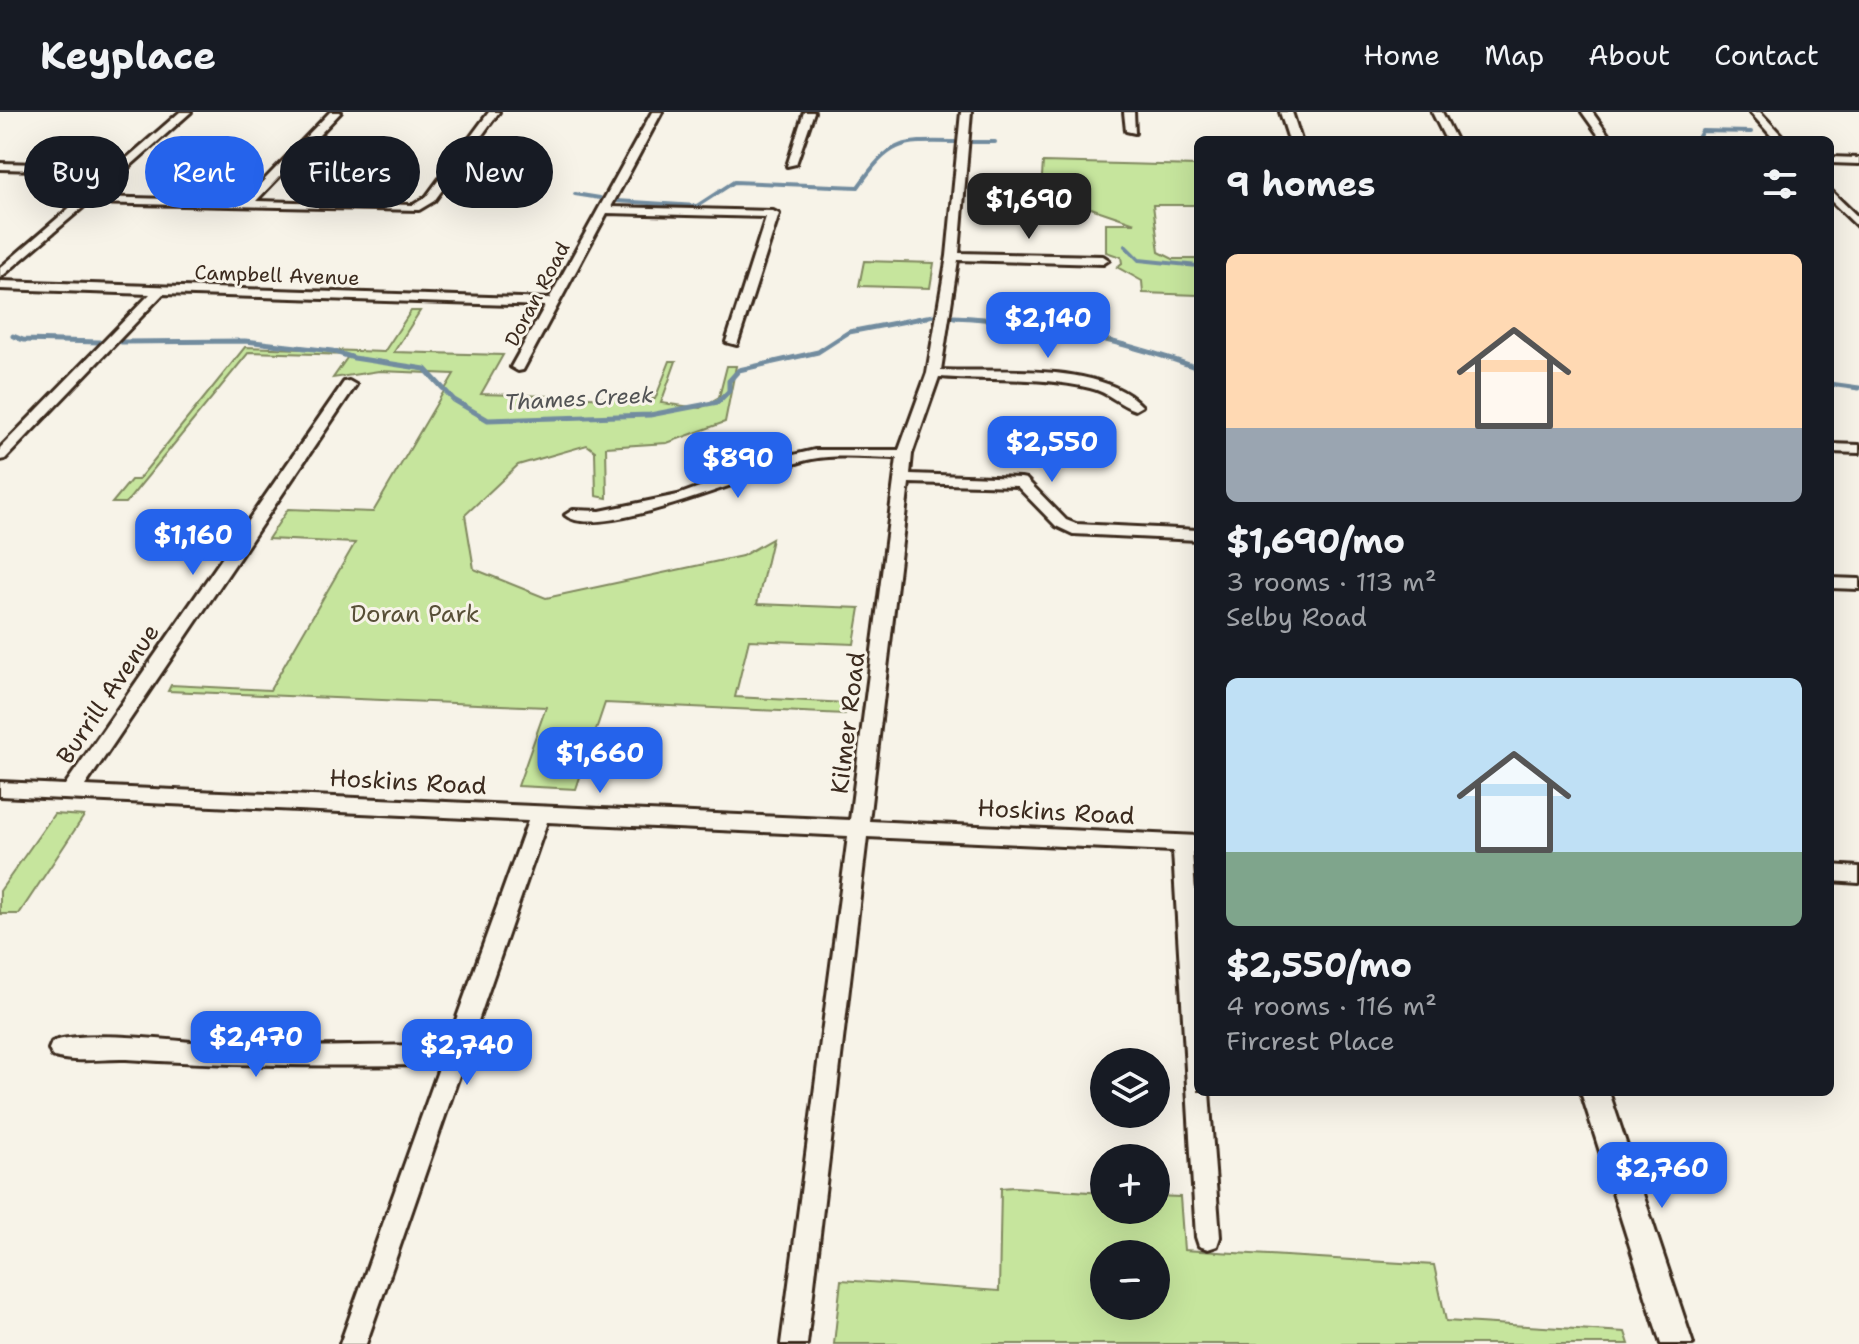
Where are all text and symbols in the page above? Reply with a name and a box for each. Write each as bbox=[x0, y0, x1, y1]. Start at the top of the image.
text: Keyplace bbox=[40, 30, 216, 81]
text: Home bbox=[1363, 36, 1440, 74]
text: Map bbox=[1484, 36, 1544, 74]
text: About bbox=[1588, 36, 1670, 74]
text: Contact bbox=[1714, 36, 1819, 74]
chip: Buy bbox=[24, 136, 129, 208]
chip: Rent bbox=[145, 136, 264, 208]
chip: Filters bbox=[280, 136, 420, 208]
chip: New bbox=[436, 136, 553, 208]
text: 9 homes bbox=[1226, 161, 1375, 207]
icon: filters bbox=[1758, 162, 1802, 206]
pin: $1,690 bbox=[964, 173, 1094, 241]
text: $1,690 bbox=[985, 181, 1073, 216]
street label: Doran Road bbox=[499, 237, 576, 351]
street label: Campbell Avenue bbox=[194, 259, 360, 291]
pin: $2,140 bbox=[983, 292, 1113, 360]
text: $2,140 bbox=[1004, 300, 1092, 335]
icon: home bbox=[1442, 306, 1586, 450]
water label: Thames Creek bbox=[504, 380, 655, 417]
pin: $2,550 bbox=[987, 416, 1117, 484]
text: $2,550 bbox=[1006, 424, 1098, 459]
pin: $890 bbox=[691, 432, 785, 500]
text: $890 bbox=[702, 440, 774, 475]
pin: $1,160 bbox=[128, 509, 258, 577]
text: $1,160 bbox=[153, 517, 233, 552]
text: $1,690/mo bbox=[1226, 518, 1405, 564]
text: 3 rooms · 113 m² bbox=[1226, 564, 1437, 599]
park label: Doran Park bbox=[351, 598, 479, 630]
text: Selby Road bbox=[1226, 599, 1367, 634]
street label: Burrill Avenue bbox=[49, 618, 167, 770]
street label: Kilmer Road bbox=[823, 650, 873, 796]
pin: $1,660 bbox=[535, 727, 665, 795]
icon: home bbox=[1442, 730, 1586, 874]
text: $1,660 bbox=[556, 735, 644, 770]
street label: Hoskins Road bbox=[328, 762, 488, 802]
street label: Hoskins Road bbox=[976, 792, 1136, 832]
text: $2,550/mo bbox=[1226, 942, 1412, 988]
text: 4 rooms · 116 m² bbox=[1226, 988, 1437, 1023]
pin: $2,470 bbox=[191, 1011, 321, 1079]
text: $2,470 bbox=[209, 1019, 303, 1054]
pin: $2,740 bbox=[402, 1019, 532, 1087]
text: Fircrest Place bbox=[1226, 1023, 1395, 1058]
text: $2,740 bbox=[420, 1027, 514, 1062]
map controls bbox=[1090, 1048, 1170, 1320]
button: layers bbox=[1090, 1048, 1170, 1128]
pin: $2,760 bbox=[1597, 1142, 1727, 1210]
button: + bbox=[1090, 1144, 1170, 1224]
text: $2,760 bbox=[1615, 1150, 1709, 1185]
button: − bbox=[1090, 1240, 1170, 1320]

